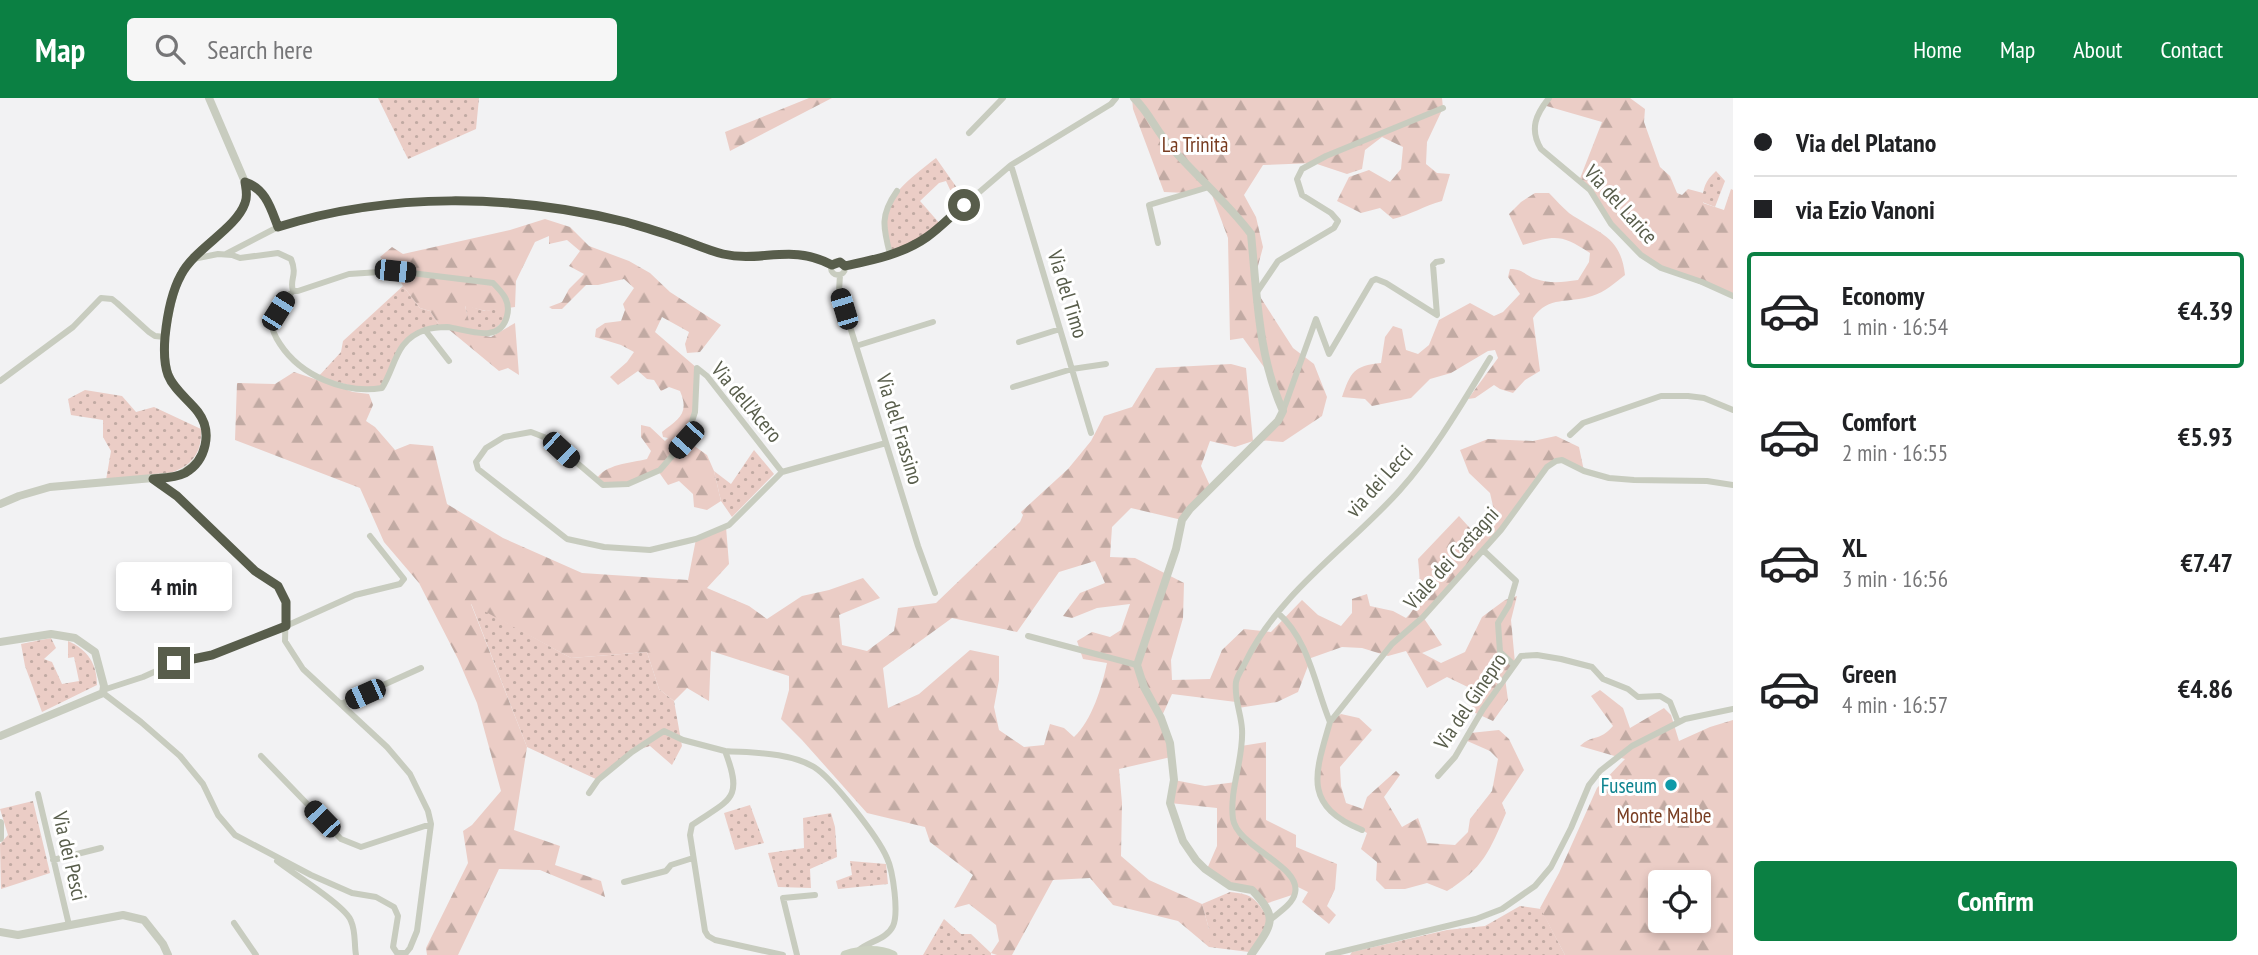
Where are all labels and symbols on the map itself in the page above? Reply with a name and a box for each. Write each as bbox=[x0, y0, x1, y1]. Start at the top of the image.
park label: La Trinità bbox=[1162, 131, 1228, 158]
street label: Via del Larice bbox=[1578, 158, 1664, 249]
route start bbox=[948, 189, 980, 221]
street label: Via del Timo bbox=[1042, 246, 1094, 341]
car bbox=[374, 258, 417, 284]
car bbox=[828, 286, 861, 332]
car bbox=[258, 288, 299, 334]
street label: Via dell'Acero bbox=[705, 356, 788, 448]
street label: Via del Frassino bbox=[870, 370, 930, 488]
car bbox=[665, 417, 708, 463]
car bbox=[539, 428, 584, 472]
street label: via dei Lecci bbox=[1340, 439, 1418, 523]
street label: Viale dei Castagni bbox=[1397, 501, 1504, 616]
callout: 4 min bbox=[116, 561, 232, 610]
route end bbox=[158, 647, 190, 679]
street label: Via del Ginepro bbox=[1427, 647, 1512, 755]
car bbox=[342, 676, 389, 712]
place label: Fuseum bbox=[1601, 772, 1657, 799]
marker: Fuseum bbox=[1663, 777, 1679, 793]
car bbox=[300, 797, 345, 841]
park label: Monte Malbe bbox=[1617, 802, 1711, 829]
street label: Via dei Pesci bbox=[46, 808, 93, 903]

